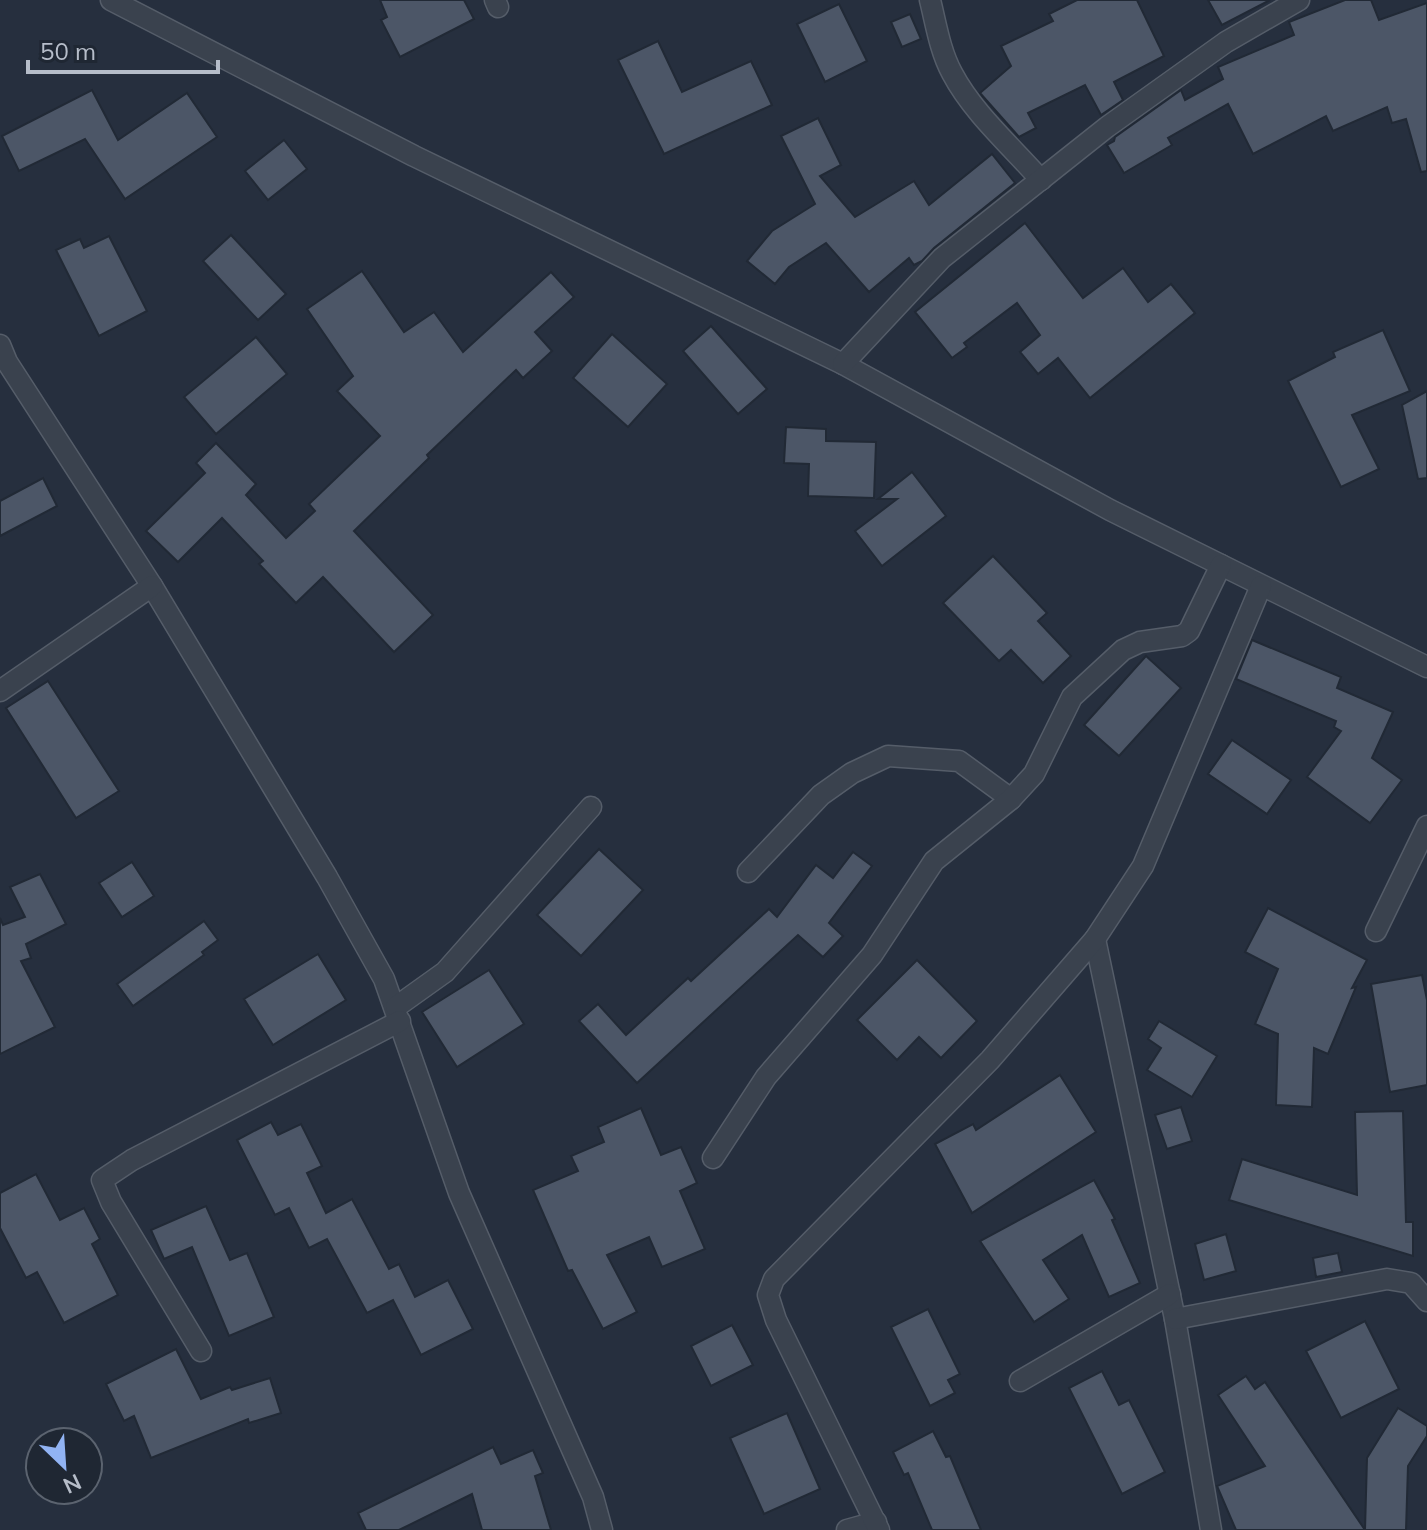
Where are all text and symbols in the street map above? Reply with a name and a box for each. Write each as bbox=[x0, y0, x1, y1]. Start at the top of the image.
scale bar bbox=[28, 24, 218, 74]
text: 50 m bbox=[40, 36, 96, 66]
north arrow bbox=[24, 1426, 104, 1506]
text: N bbox=[59, 1468, 86, 1500]

